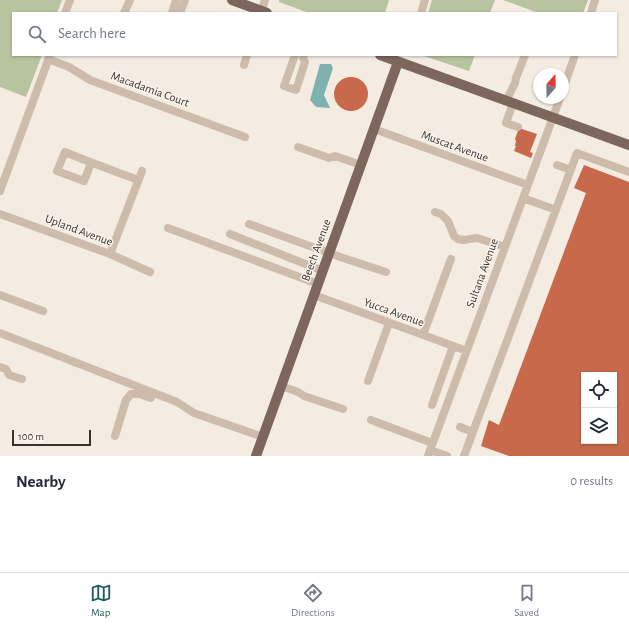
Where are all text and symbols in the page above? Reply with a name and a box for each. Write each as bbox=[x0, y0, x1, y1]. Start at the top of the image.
search box bbox=[12, 12, 617, 56]
icon: search bbox=[26, 23, 48, 45]
text: Search here bbox=[58, 26, 126, 41]
north arrow bbox=[533, 68, 569, 104]
street label: Macadamia Court bbox=[109, 69, 191, 109]
street label: Muscat Avenue bbox=[420, 128, 490, 164]
street label: Upland Avenue bbox=[44, 212, 114, 248]
street label: Beech Avenue bbox=[299, 217, 333, 283]
street label: Sultana Avenue bbox=[464, 237, 500, 309]
street label: Yucca Avenue bbox=[362, 296, 426, 328]
map controls bbox=[581, 372, 617, 444]
button: locate bbox=[581, 372, 617, 408]
button: layers bbox=[581, 408, 617, 444]
scale bar bbox=[12, 428, 91, 447]
text: 100 m bbox=[18, 431, 44, 442]
text: Nearby bbox=[16, 473, 66, 490]
text: 0 results bbox=[570, 475, 613, 488]
tab: Map bbox=[90, 582, 112, 619]
tab: Directions bbox=[291, 582, 335, 619]
tab: Saved bbox=[514, 582, 539, 619]

